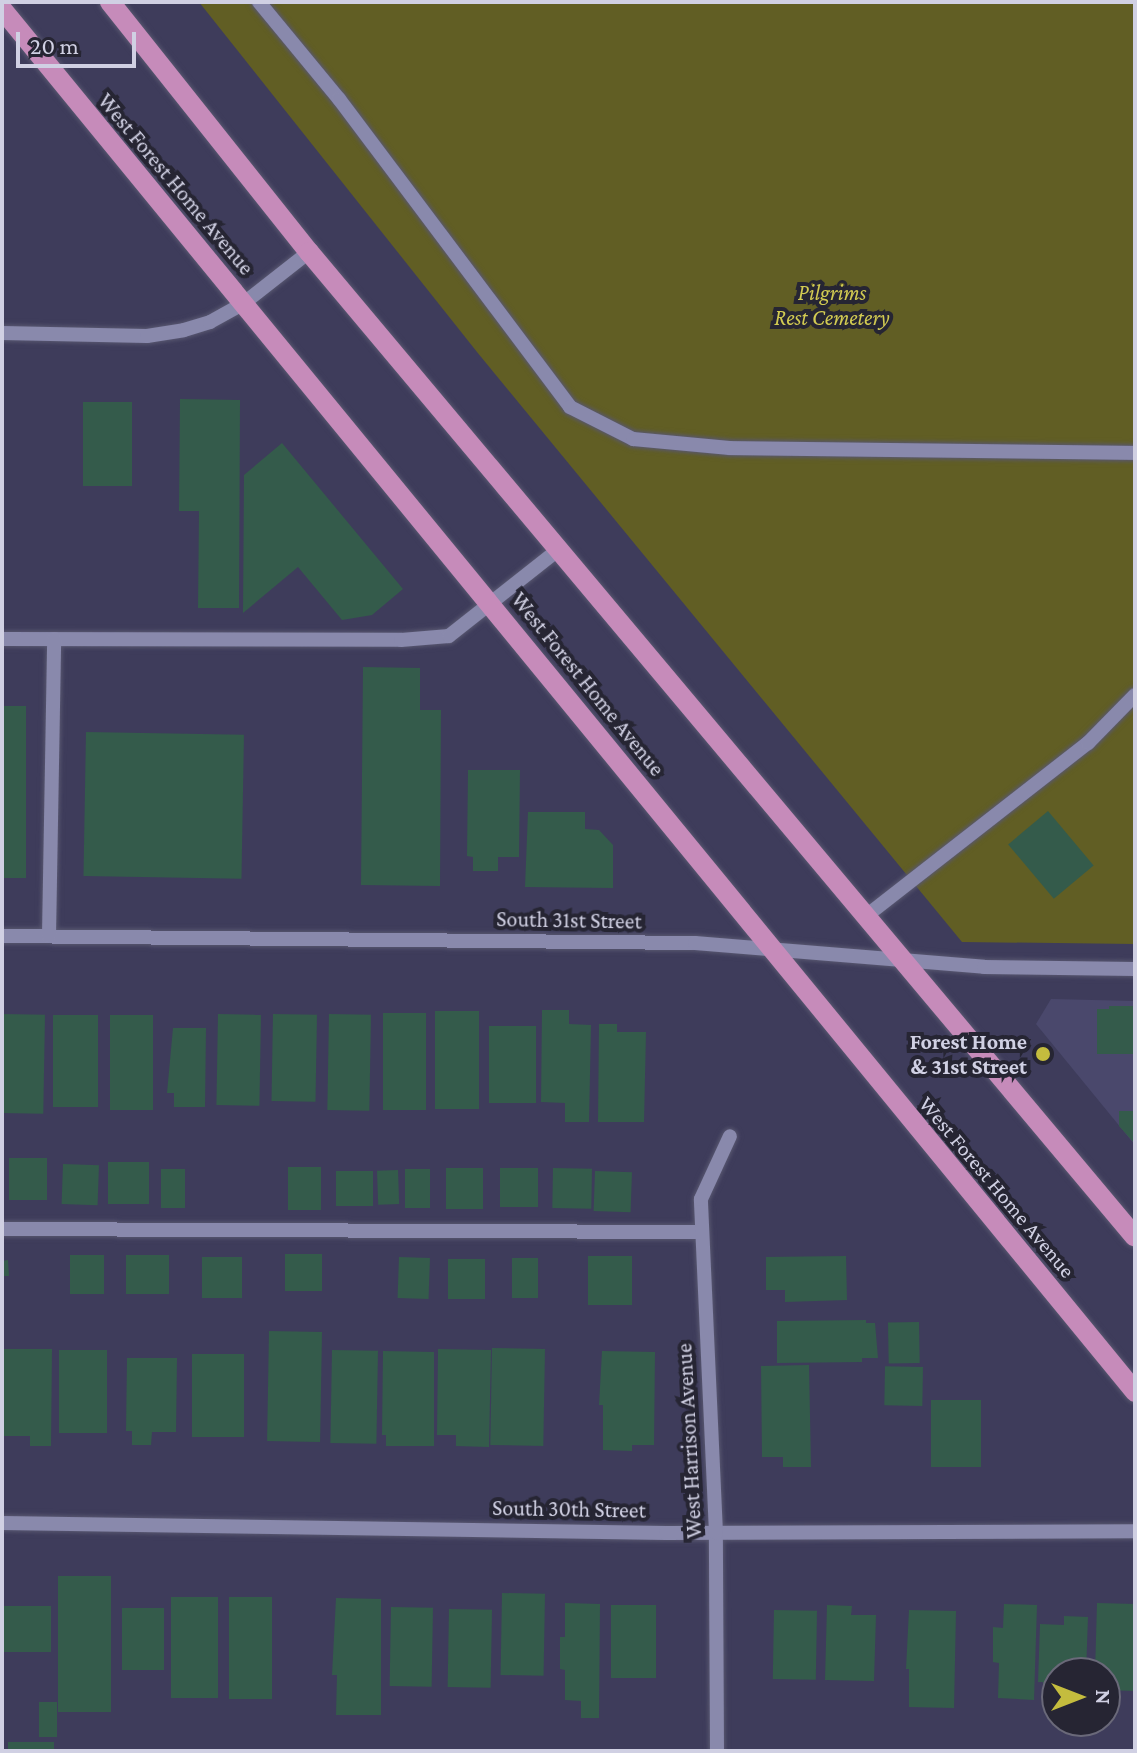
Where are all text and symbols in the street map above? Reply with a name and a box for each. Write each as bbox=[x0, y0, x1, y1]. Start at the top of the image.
scale bar bbox=[20, 16, 140, 66]
text: 20 m bbox=[30, 32, 79, 59]
street label: West Forest Home Avenue bbox=[92, 88, 260, 280]
park label: Pilgrims Rest Cemetery bbox=[774, 279, 890, 330]
street label: West Forest Home Avenue bbox=[506, 587, 670, 781]
street label: South 31st Street bbox=[496, 906, 642, 934]
place label: Forest Home & 31st Street bbox=[910, 1028, 1027, 1080]
marker: Forest Home & 31st Street bbox=[1034, 1045, 1052, 1063]
street label: West Forest Home Avenue bbox=[913, 1091, 1081, 1283]
street label: West Harrison Avenue bbox=[671, 1343, 707, 1539]
street label: South 30th Street bbox=[492, 1494, 646, 1524]
north arrow bbox=[1041, 1657, 1121, 1737]
text: N bbox=[1091, 1690, 1116, 1705]

